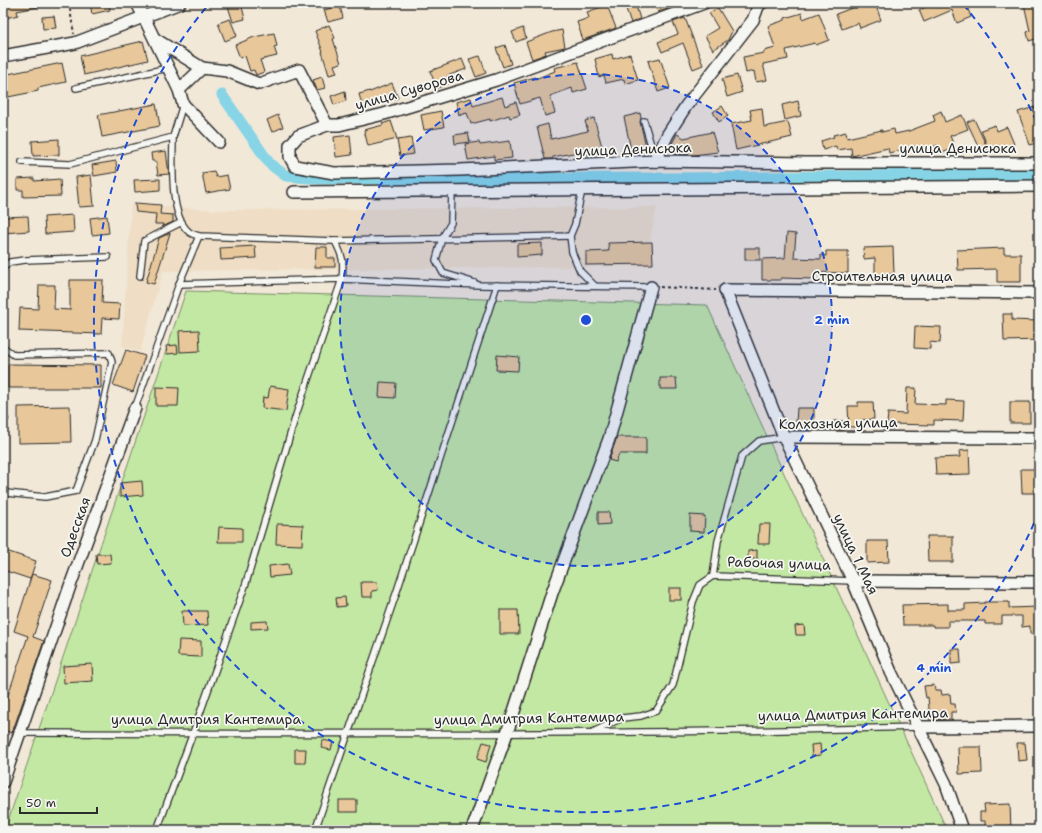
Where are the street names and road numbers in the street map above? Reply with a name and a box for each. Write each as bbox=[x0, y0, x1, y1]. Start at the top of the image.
street label: улица Суворова bbox=[353, 66, 465, 114]
street label: улица Денисюка bbox=[574, 138, 692, 160]
street label: улица Денисюка bbox=[900, 139, 1017, 157]
street label: Строительная улица bbox=[812, 267, 953, 285]
street label: Колхозная улица bbox=[779, 413, 898, 433]
street label: Одесская bbox=[56, 494, 94, 560]
street label: улица 1 Мая bbox=[829, 510, 883, 598]
street label: Рабочая улица bbox=[727, 552, 831, 574]
street label: улица Дмитрия Кантемира bbox=[758, 703, 949, 725]
street label: улица Дмитрия Кантемира bbox=[434, 707, 625, 729]
street label: улица Дмитрия Кантемира bbox=[111, 710, 301, 728]

